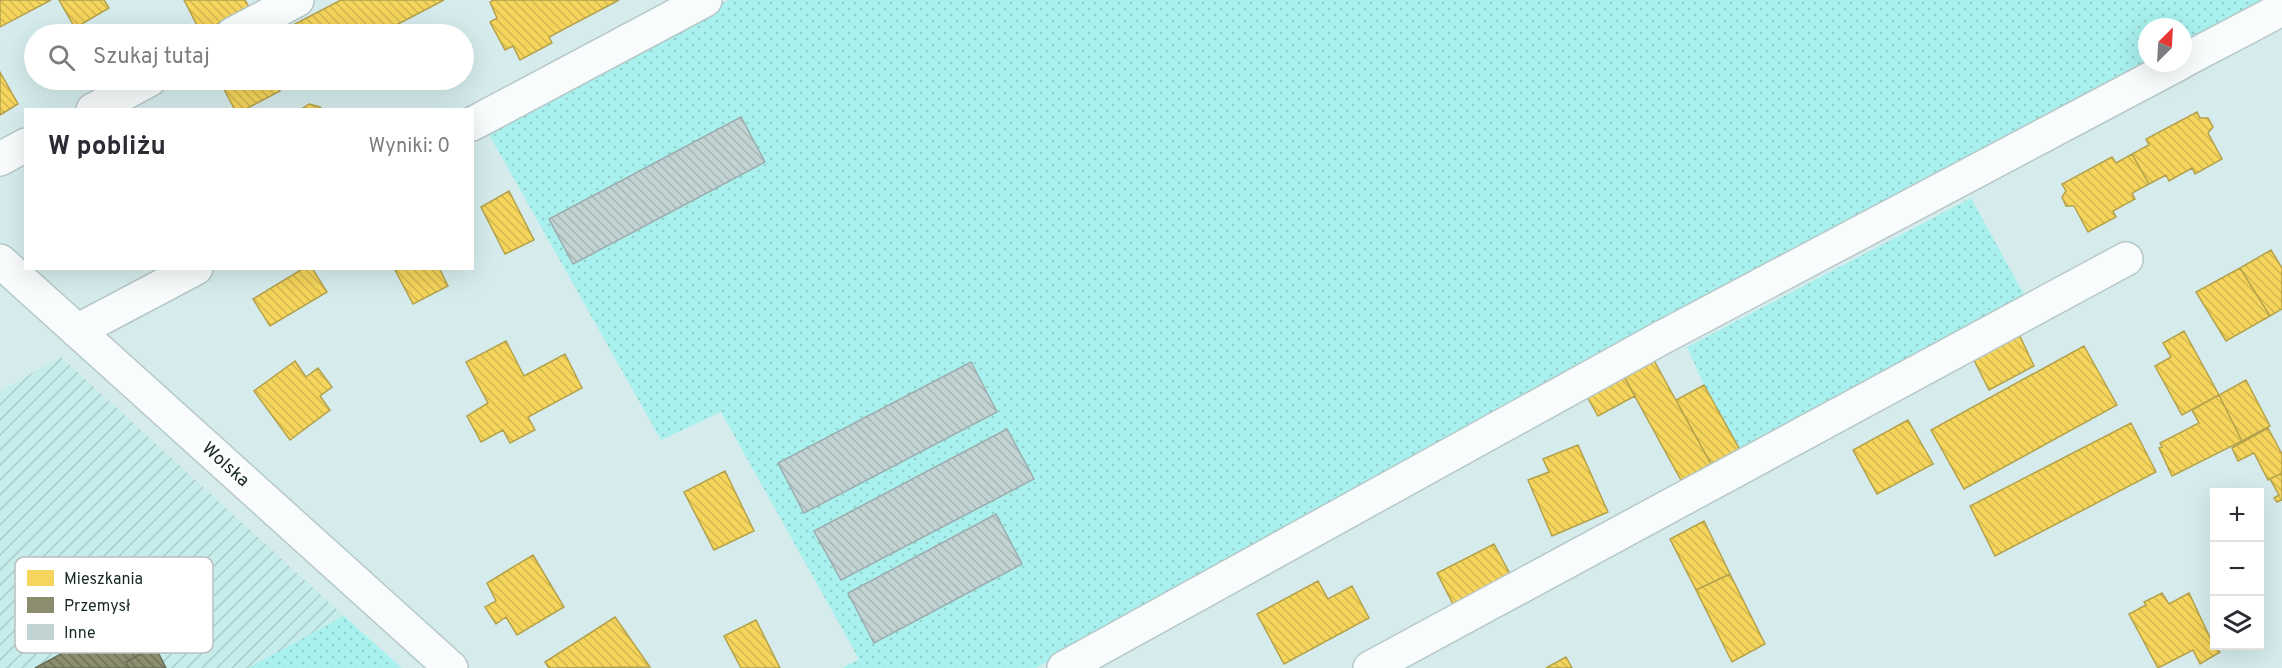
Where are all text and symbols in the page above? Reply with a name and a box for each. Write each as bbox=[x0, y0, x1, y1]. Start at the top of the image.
north arrow bbox=[2138, 18, 2192, 72]
search box bbox=[24, 24, 474, 90]
icon: search bbox=[45, 41, 78, 74]
text: Szukaj tutaj bbox=[93, 44, 210, 71]
text: W pobliżu bbox=[48, 131, 166, 164]
text: Wyniki: 0 bbox=[369, 134, 450, 160]
street label: Wolska bbox=[196, 438, 254, 493]
map controls bbox=[2210, 488, 2264, 650]
button: + bbox=[2210, 488, 2264, 542]
button: − bbox=[2210, 542, 2264, 596]
legend bbox=[15, 557, 213, 653]
text: Mieszkania bbox=[64, 570, 143, 590]
button: layers bbox=[2210, 596, 2264, 650]
text: Przemysł bbox=[64, 597, 130, 617]
text: Inne bbox=[64, 624, 96, 644]

